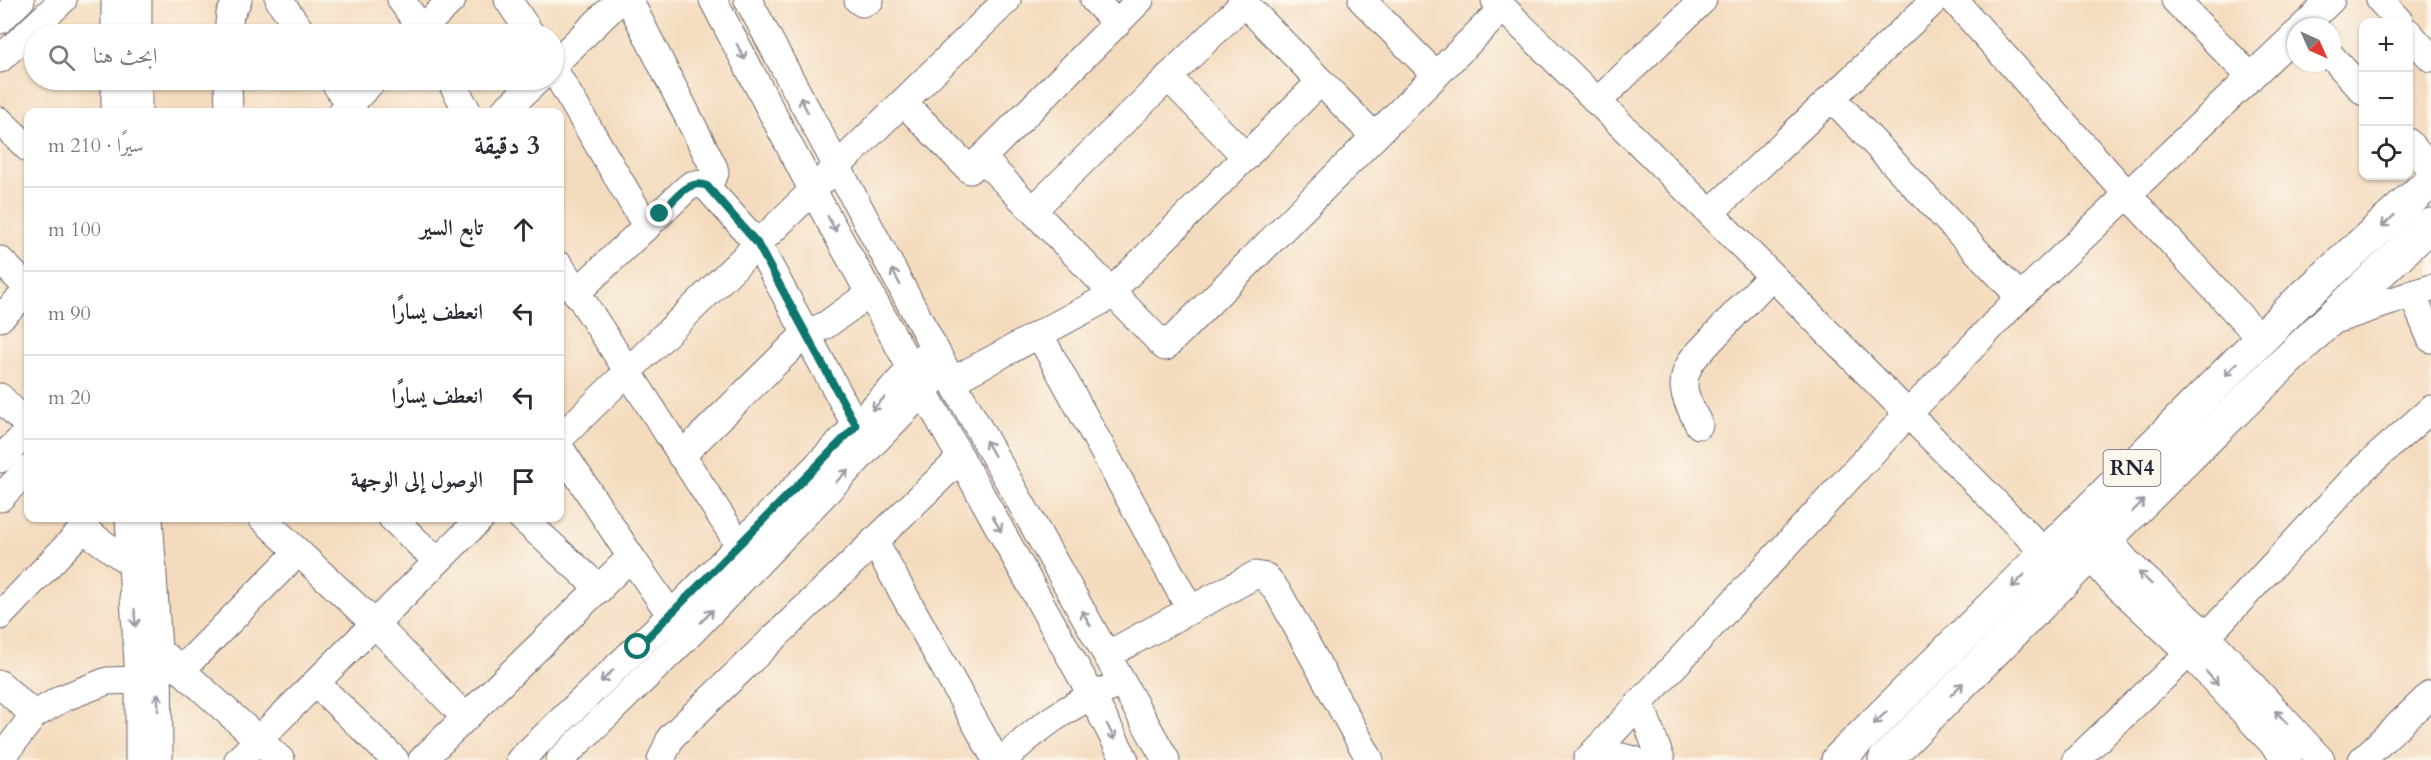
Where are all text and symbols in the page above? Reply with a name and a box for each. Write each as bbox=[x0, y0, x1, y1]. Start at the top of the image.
north arrow bbox=[2287, 18, 2341, 72]
map controls bbox=[2359, 18, 2413, 180]
button: + bbox=[2359, 18, 2413, 72]
search box bbox=[24, 24, 564, 90]
icon: search bbox=[45, 41, 78, 74]
text: ابحث هنا bbox=[93, 41, 158, 71]
one-way arrow bbox=[735, 43, 747, 61]
button: − bbox=[2359, 72, 2413, 126]
one-way arrow bbox=[798, 97, 810, 114]
button: locate bbox=[2359, 126, 2413, 180]
text: 3 دقيقة bbox=[474, 128, 540, 163]
text: سيرًا · 210 m bbox=[48, 132, 144, 159]
route end bbox=[646, 200, 672, 226]
text: تابع السير bbox=[420, 213, 483, 243]
icon: ahead bbox=[507, 213, 540, 246]
one-way arrow bbox=[2380, 213, 2395, 228]
one-way arrow bbox=[826, 215, 838, 232]
text: 100 m bbox=[48, 216, 101, 243]
one-way arrow bbox=[890, 269, 902, 286]
text: انعطف يسارًا bbox=[392, 297, 483, 327]
icon: left bbox=[507, 297, 540, 330]
text: 90 m bbox=[48, 300, 91, 327]
one-way arrow bbox=[2223, 362, 2238, 376]
text: انعطف يسارًا bbox=[392, 381, 483, 411]
icon: left bbox=[507, 381, 540, 414]
text: 20 m bbox=[48, 384, 91, 411]
one-way arrow bbox=[870, 396, 885, 411]
one-way arrow bbox=[983, 440, 995, 457]
road number: RN4 bbox=[2104, 450, 2160, 486]
text: الوصول إلى الوجهة bbox=[351, 465, 483, 495]
icon: arrive bbox=[507, 465, 540, 498]
one-way arrow bbox=[835, 468, 849, 483]
one-way arrow bbox=[2130, 498, 2145, 513]
one-way arrow bbox=[992, 514, 1003, 532]
one-way arrow bbox=[2137, 571, 2152, 585]
one-way arrow bbox=[2011, 573, 2026, 588]
one-way arrow bbox=[130, 607, 141, 627]
one-way arrow bbox=[700, 609, 714, 624]
one-way arrow bbox=[1080, 610, 1092, 627]
route start bbox=[624, 633, 650, 659]
one-way arrow bbox=[600, 669, 615, 683]
one-way arrow bbox=[2205, 670, 2219, 685]
one-way arrow bbox=[1949, 682, 1964, 696]
one-way arrow bbox=[153, 692, 164, 712]
one-way arrow bbox=[2274, 710, 2288, 725]
one-way arrow bbox=[1873, 711, 1888, 726]
one-way arrow bbox=[1105, 722, 1117, 740]

